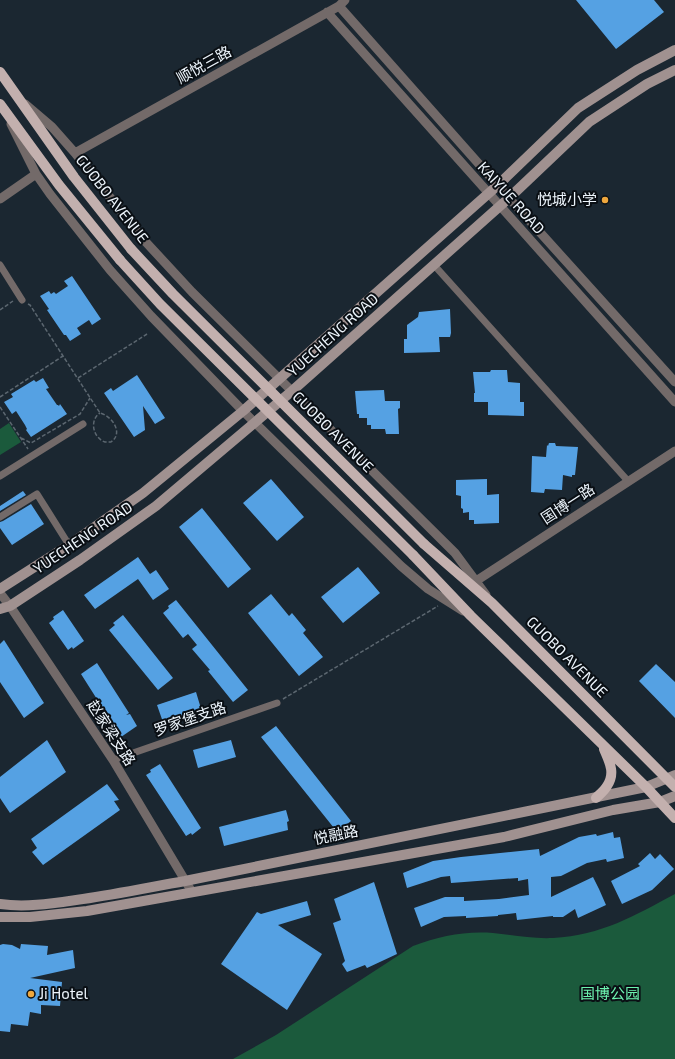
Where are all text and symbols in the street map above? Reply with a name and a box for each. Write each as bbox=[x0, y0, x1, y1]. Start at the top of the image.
street label: 顺悦三路 bbox=[173, 42, 234, 87]
street label: GUOBO AVENUE bbox=[73, 151, 153, 246]
street label: KAIYUE ROAD bbox=[475, 158, 549, 237]
place label: 悦城小学 bbox=[537, 190, 597, 208]
marker: 悦城小学 bbox=[600, 195, 610, 205]
street label: YUECHENG ROAD bbox=[283, 289, 381, 380]
street label: GUOBO AVENUE bbox=[289, 387, 378, 476]
street label: 国博一路 bbox=[537, 479, 598, 527]
street label: YUECHENG ROAD bbox=[29, 497, 135, 577]
street label: GUOBO AVENUE bbox=[523, 612, 612, 701]
street label: 赵家梁支路 bbox=[84, 696, 140, 769]
street label: 罗家堡支路 bbox=[151, 697, 228, 739]
street label: 悦融路 bbox=[312, 821, 360, 847]
place label: Ji Hotel bbox=[39, 984, 88, 1002]
park label: 国博公园 bbox=[580, 984, 640, 1002]
marker: Ji Hotel bbox=[26, 989, 36, 999]

